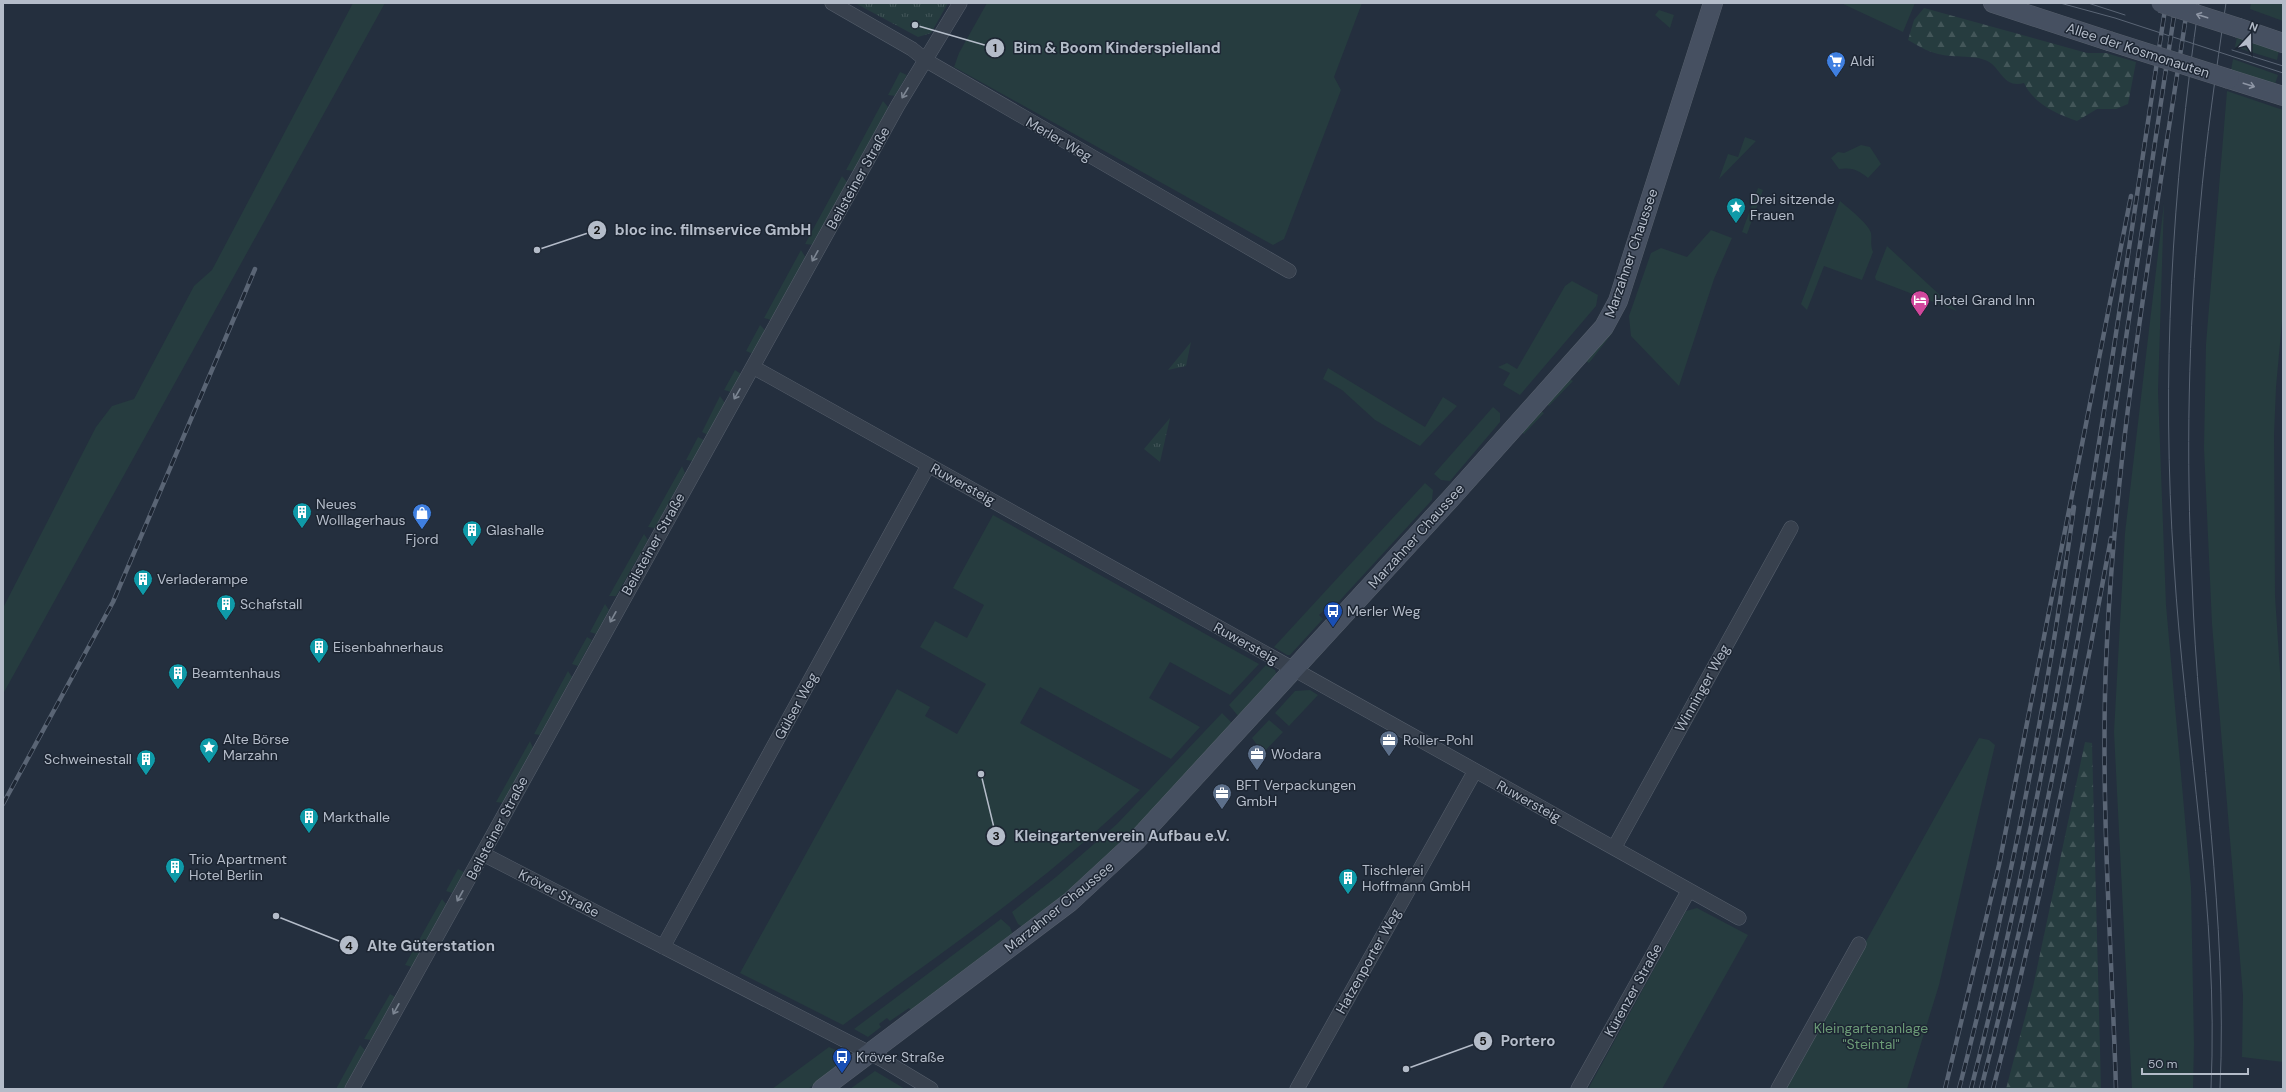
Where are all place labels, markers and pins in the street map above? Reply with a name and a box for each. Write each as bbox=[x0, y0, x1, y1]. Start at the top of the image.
callout: Bim & Boom Kinderspielland bbox=[985, 35, 1228, 62]
supermarket icon: Aldi bbox=[1825, 50, 1847, 78]
place label: Aldi bbox=[1850, 52, 1875, 70]
place label: Drei sitzende Frauen bbox=[1750, 190, 1835, 224]
place icon: Drei sitzende Frauen bbox=[1725, 196, 1747, 224]
callout: bloc inc. filmservice GmbH bbox=[587, 216, 819, 243]
hotel icon: Hotel Grand Inn bbox=[1909, 289, 1931, 317]
place label: Hotel Grand Inn bbox=[1934, 291, 2035, 309]
place label: Neues Wolllagerhaus bbox=[316, 495, 406, 529]
building icon: Neues Wolllagerhaus bbox=[291, 501, 313, 529]
shop icon: Fjord bbox=[411, 502, 433, 530]
building icon: Glashalle bbox=[461, 519, 483, 547]
place label: Glashalle bbox=[486, 521, 544, 539]
place label: Fjord bbox=[406, 530, 438, 548]
building icon: Verladerampe bbox=[132, 568, 154, 596]
place label: Verladerampe bbox=[157, 570, 248, 588]
building icon: Schafstall bbox=[215, 593, 237, 621]
place label: Schafstall bbox=[240, 595, 302, 613]
bus stop icon: Merler Weg bbox=[1322, 600, 1344, 628]
place label: Merler Weg bbox=[1347, 602, 1421, 620]
building icon: Eisenbahnerhaus bbox=[308, 636, 330, 664]
place label: Eisenbahnerhaus bbox=[333, 638, 444, 656]
building icon: Beamtenhaus bbox=[167, 662, 189, 690]
place label: Beamtenhaus bbox=[192, 664, 280, 682]
office icon: Roller-Pohl bbox=[1378, 729, 1400, 757]
place label: Alte Börse Marzahn bbox=[223, 730, 289, 764]
place label: Roller-Pohl bbox=[1403, 731, 1473, 749]
place icon: Alte Börse Marzahn bbox=[198, 736, 220, 764]
office icon: Wodara bbox=[1246, 743, 1268, 771]
place label: Wodara bbox=[1271, 745, 1321, 763]
building icon: Schweinestall bbox=[135, 748, 157, 776]
place label: Schweinestall bbox=[44, 750, 132, 768]
place label: BFT Verpackungen GmbH bbox=[1236, 776, 1356, 810]
office icon: BFT Verpackungen GmbH bbox=[1211, 782, 1233, 810]
building icon: Markthalle bbox=[298, 806, 320, 834]
place label: Markthalle bbox=[323, 808, 390, 826]
callout: Kleingartenverein Aufbau e.V. bbox=[986, 823, 1237, 850]
place label: Trio Apartment Hotel Berlin bbox=[189, 850, 287, 884]
building icon: Trio Apartment Hotel Berlin bbox=[164, 856, 186, 884]
place label: Tischlerei Hoffmann GmbH bbox=[1362, 861, 1471, 895]
building icon: Tischlerei Hoffmann GmbH bbox=[1337, 867, 1359, 895]
callout: Alte Güterstation bbox=[339, 932, 503, 959]
callout: Portero bbox=[1473, 1028, 1563, 1055]
bus stop icon: Kröver Straße bbox=[831, 1046, 853, 1074]
place label: Kröver Straße bbox=[856, 1048, 944, 1066]

